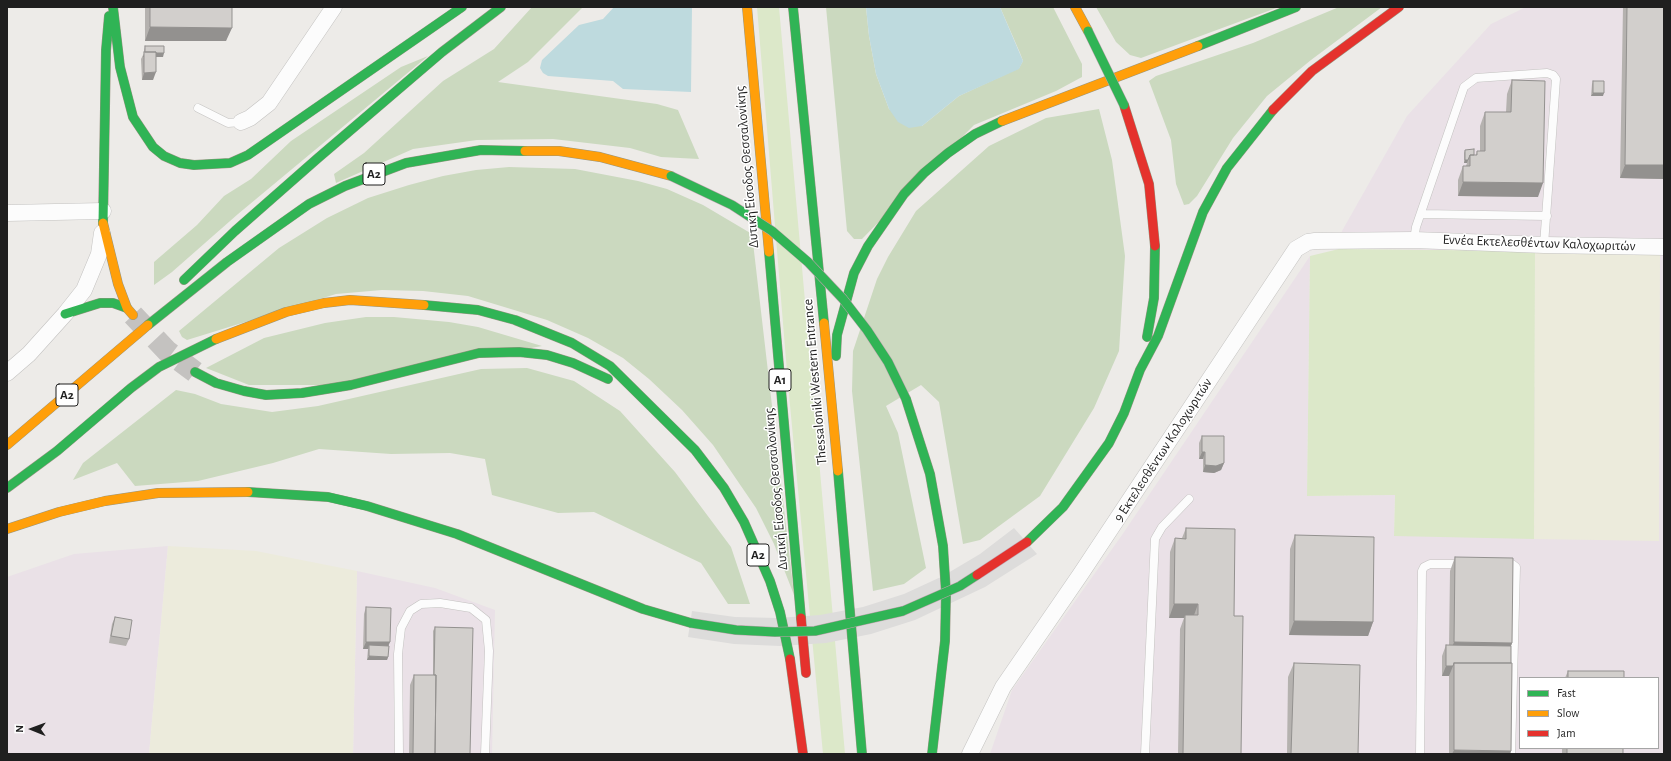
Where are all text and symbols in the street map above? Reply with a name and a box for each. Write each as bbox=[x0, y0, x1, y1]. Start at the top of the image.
street label: Δυτική Είσοδος Θεσσαλονίκης bbox=[732, 85, 762, 249]
road number: Α2 bbox=[363, 163, 385, 185]
street label: Εννέα Εκτελεσθέντων Καλοχωριτών bbox=[1442, 231, 1636, 255]
street label: Thessaloniki Western Entrance bbox=[799, 298, 831, 466]
road number: Α1 bbox=[769, 369, 791, 391]
street label: 9 Εκτελεσθέντων Καλοχωριτών bbox=[1110, 375, 1216, 525]
road number: Α2 bbox=[56, 384, 78, 406]
street label: Δυτική Είσοδος Θεσσαλονίκης bbox=[761, 407, 791, 571]
road number: Α2 bbox=[747, 544, 769, 566]
legend bbox=[1519, 677, 1659, 749]
text: Fast bbox=[1557, 687, 1576, 699]
text: Slow bbox=[1557, 707, 1579, 719]
north arrow bbox=[12, 709, 52, 749]
text: N bbox=[14, 725, 25, 733]
text: Jam bbox=[1557, 727, 1576, 739]

